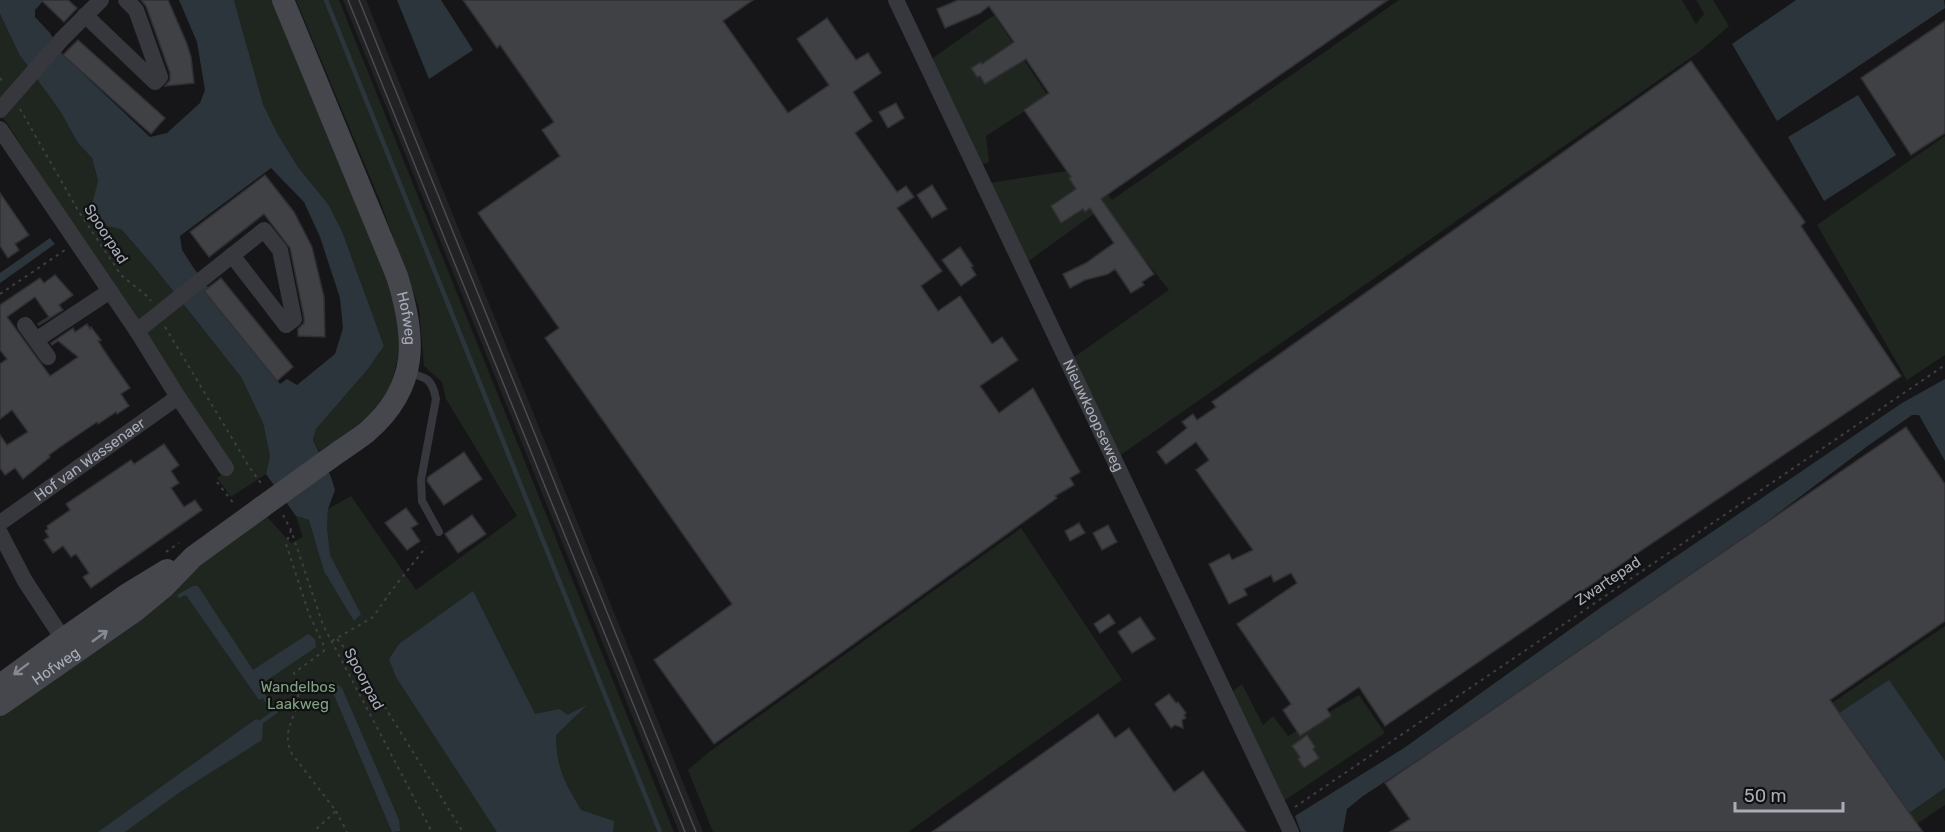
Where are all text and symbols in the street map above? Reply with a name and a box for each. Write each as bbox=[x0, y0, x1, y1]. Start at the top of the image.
street label: Spoorpad bbox=[80, 201, 132, 267]
street label: Hofweg bbox=[393, 289, 419, 345]
street label: Nieuwkoopseweg bbox=[1059, 356, 1128, 475]
street label: Hof van Wassenaer bbox=[31, 414, 149, 505]
street label: Zwartepad bbox=[1572, 553, 1644, 609]
one-way arrow bbox=[91, 630, 107, 642]
street label: Hofweg bbox=[28, 643, 83, 689]
street label: Spoorpad bbox=[340, 645, 388, 713]
one-way arrow bbox=[13, 662, 29, 675]
park label: Wandelbos Laakweg bbox=[260, 678, 336, 713]
scale bar bbox=[1735, 775, 1843, 813]
text: 50 m bbox=[1744, 785, 1787, 807]

